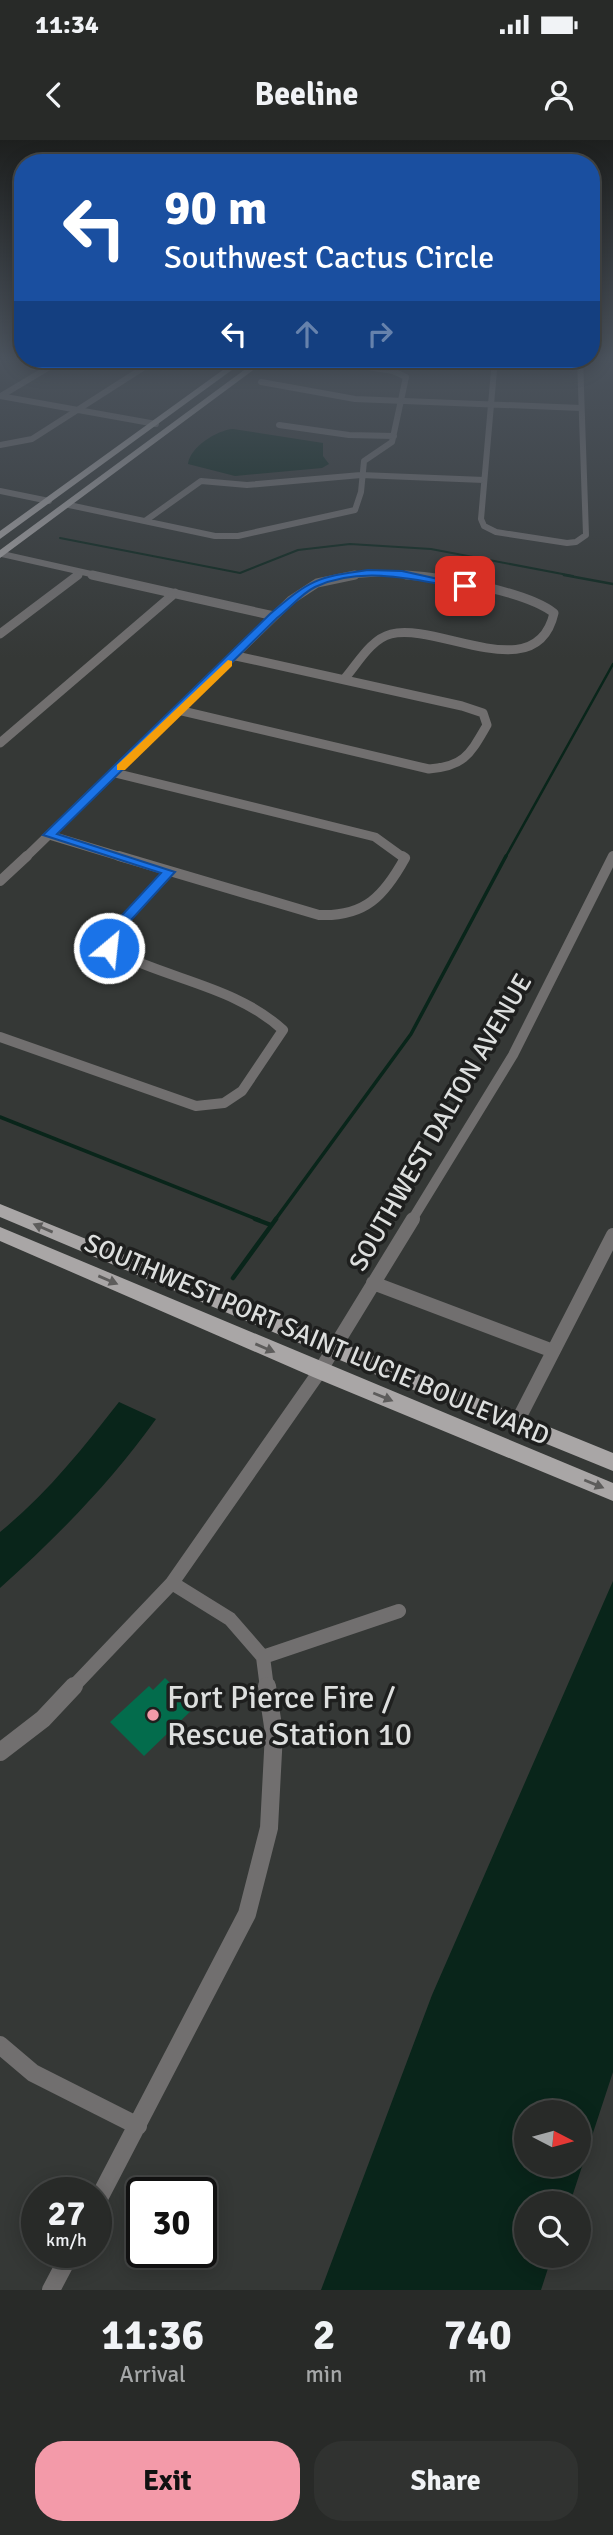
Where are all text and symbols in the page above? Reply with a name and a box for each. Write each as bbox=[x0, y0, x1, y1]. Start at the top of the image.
text: 11:34 bbox=[35, 9, 99, 41]
text: Beeline bbox=[255, 75, 358, 114]
icon: back bbox=[35, 76, 73, 114]
icon: person bbox=[540, 76, 578, 114]
text: 90 m bbox=[164, 178, 267, 238]
icon: left bbox=[49, 182, 140, 273]
text: Southwest Cactus Circle bbox=[164, 238, 494, 277]
icon: left bbox=[215, 315, 253, 353]
icon: ahead bbox=[288, 315, 326, 353]
icon: right bbox=[361, 315, 399, 353]
pin bbox=[435, 556, 495, 616]
icon: arrive bbox=[446, 567, 484, 605]
position arrow bbox=[72, 911, 146, 985]
street label: SOUTHWEST DALTON AVENUE bbox=[343, 968, 539, 1277]
one-way arrow bbox=[32, 1222, 53, 1233]
street label: SOUTHWEST PORT SAINT LUCIE BOULEVARD bbox=[79, 1227, 554, 1453]
one-way arrow bbox=[97, 1275, 118, 1286]
one-way arrow bbox=[255, 1342, 275, 1354]
one-way arrow bbox=[373, 1392, 394, 1403]
one-way arrow bbox=[583, 1479, 604, 1490]
place label: Fort Pierce Fire / Rescue Station 10 bbox=[167, 1678, 412, 1754]
marker: Fort Pierce Fire / Rescue Station 10 bbox=[145, 1707, 161, 1723]
north arrow bbox=[514, 2100, 592, 2177]
map controls bbox=[514, 2100, 591, 2268]
speed limit sign: 30 bbox=[126, 2177, 217, 2268]
button: search bbox=[514, 2191, 591, 2268]
text: 27 bbox=[48, 2192, 85, 2235]
text: km/h bbox=[46, 2229, 87, 2251]
text: 11:36 bbox=[101, 2310, 204, 2361]
text: 2 bbox=[313, 2310, 335, 2361]
text: 740 bbox=[444, 2310, 512, 2361]
text: Arrival bbox=[120, 2360, 186, 2389]
text: min bbox=[305, 2360, 343, 2389]
text: m bbox=[469, 2360, 487, 2389]
button: Exit bbox=[35, 2441, 300, 2521]
button: Share bbox=[314, 2441, 578, 2521]

